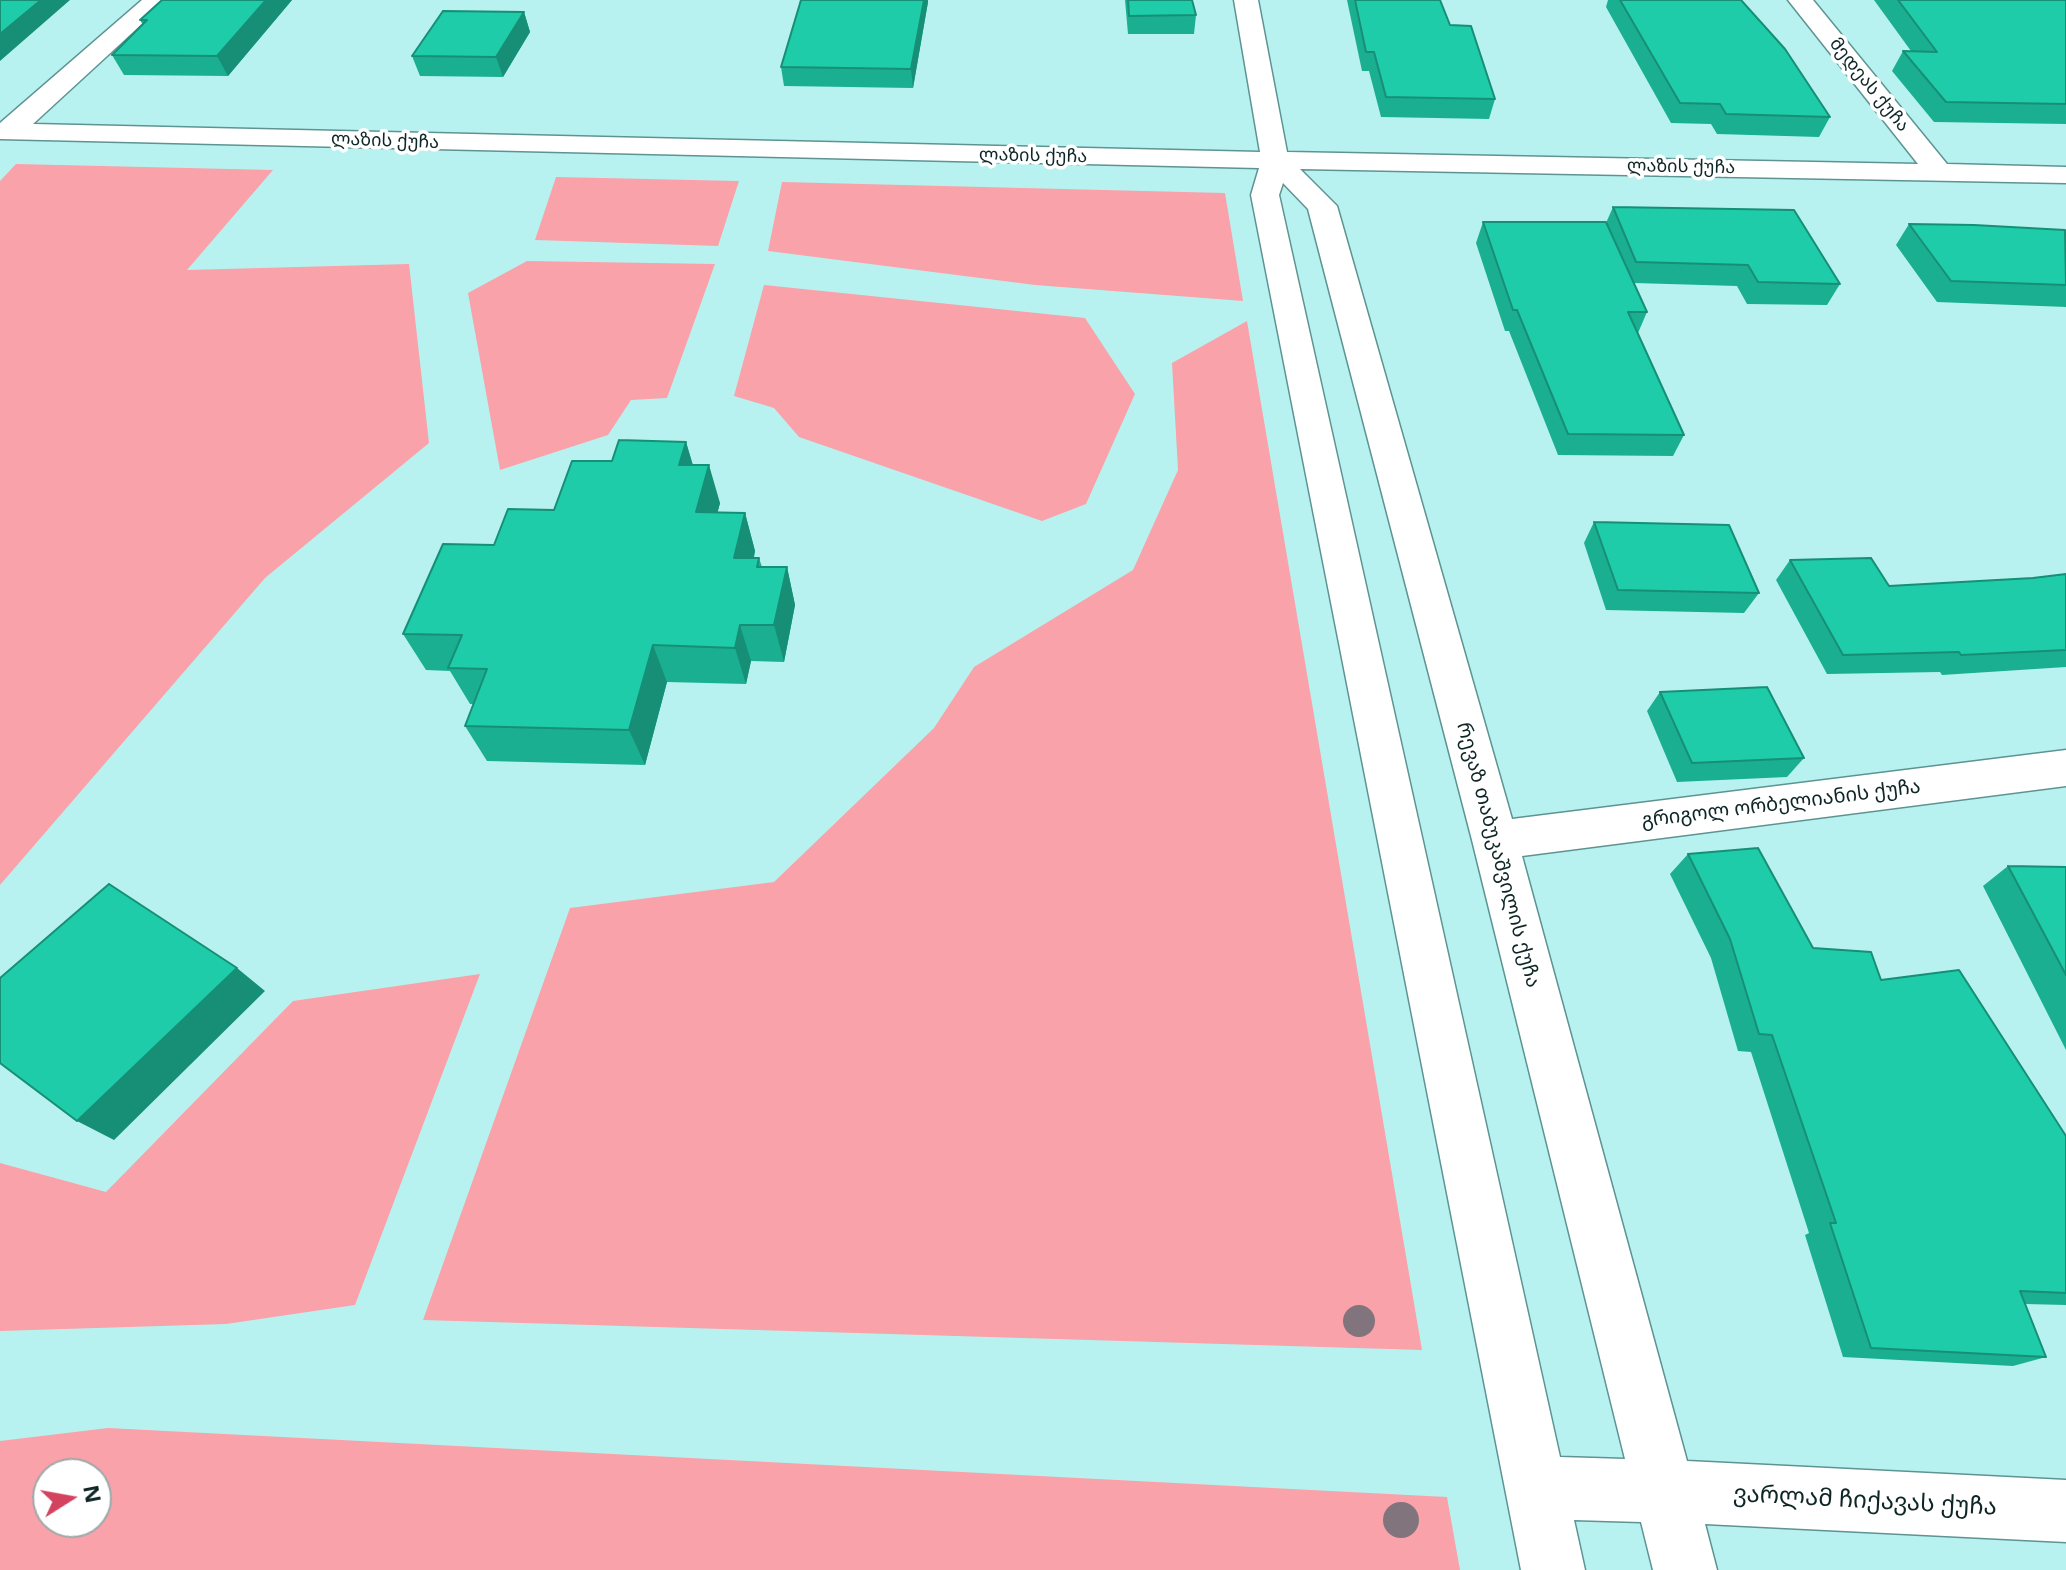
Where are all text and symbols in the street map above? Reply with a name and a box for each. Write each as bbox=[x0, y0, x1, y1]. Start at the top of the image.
street label: მედეას ქუჩა bbox=[1825, 34, 1913, 136]
street label: ლაზის ქუჩა bbox=[331, 128, 439, 154]
street label: ლაზის ქუჩა bbox=[979, 144, 1087, 168]
street label: ლაზის ქუჩა bbox=[1627, 155, 1735, 179]
street label: რევაზ თაბუკაშვილის ქუჩა bbox=[1451, 720, 1545, 990]
street label: გრიგოლ ორბელიანის ქუჩა bbox=[1640, 775, 1922, 833]
north arrow bbox=[32, 1458, 112, 1538]
street label: ვარლამ ჩიქავას ქუჩა bbox=[1732, 1480, 1998, 1522]
text: N bbox=[77, 1482, 110, 1505]

